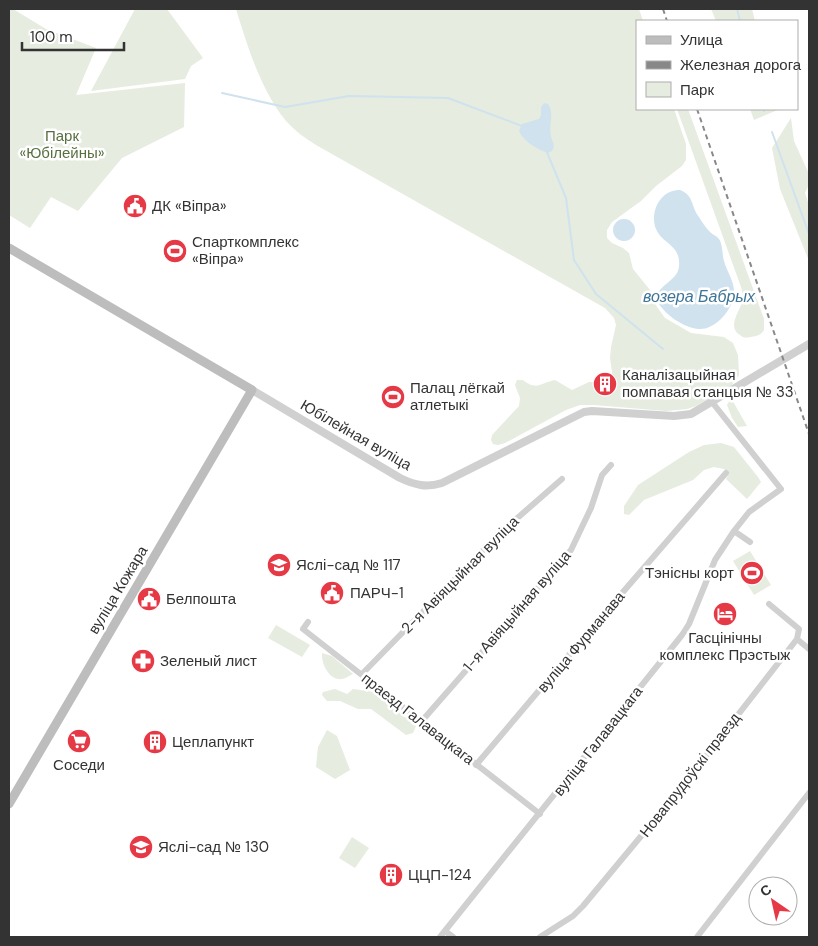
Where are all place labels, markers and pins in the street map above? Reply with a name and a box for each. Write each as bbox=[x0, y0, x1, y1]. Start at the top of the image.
public building icon: ДК «Віпра» bbox=[122, 193, 148, 219]
place label: ДК «Віпра» bbox=[152, 196, 227, 216]
place label: Спарткомплекс «Віпра» bbox=[192, 232, 300, 269]
sports icon: Спарткомплекс «Віпра» bbox=[162, 238, 188, 264]
place label: Каналізацыйная помпавая станцыя № 33 bbox=[622, 365, 794, 402]
building icon: Каналізацыйная помпавая станцыя № 33 bbox=[592, 371, 618, 397]
place label: Палац лёгкай атлетыкі bbox=[410, 378, 505, 415]
sports icon: Палац лёгкай атлетыкі bbox=[380, 384, 406, 410]
school or university icon: Яслі-сад № 117 bbox=[266, 552, 292, 578]
place label: Яслі-сад № 117 bbox=[296, 555, 401, 575]
sports icon: Тэнісны корт bbox=[739, 560, 765, 586]
place label: Тэнісны корт bbox=[645, 563, 734, 583]
public building icon: ПАРЧ-1 bbox=[319, 580, 345, 606]
place label: ПАРЧ-1 bbox=[350, 583, 404, 603]
public building icon: Белпошта bbox=[136, 586, 162, 612]
place label: Белпошта bbox=[166, 589, 237, 609]
hotel icon: Гасцінічны комплекс Прэстыж bbox=[712, 601, 738, 627]
place label: Гасцінічны комплекс Прэстыж bbox=[660, 628, 790, 665]
pharmacy icon: Зеленый лист bbox=[130, 648, 156, 674]
place label: Зеленый лист bbox=[160, 651, 257, 671]
supermarket icon: Соседи bbox=[66, 728, 92, 754]
building icon: Цеплапункт bbox=[142, 729, 168, 755]
place label: Цеплапункт bbox=[172, 732, 254, 752]
place label: Соседи bbox=[53, 755, 105, 775]
school or university icon: Яслі-сад № 130 bbox=[128, 834, 154, 860]
place label: Яслі-сад № 130 bbox=[158, 837, 269, 857]
building icon: ЦЦП-124 bbox=[378, 862, 404, 888]
place label: ЦЦП-124 bbox=[408, 865, 471, 885]

